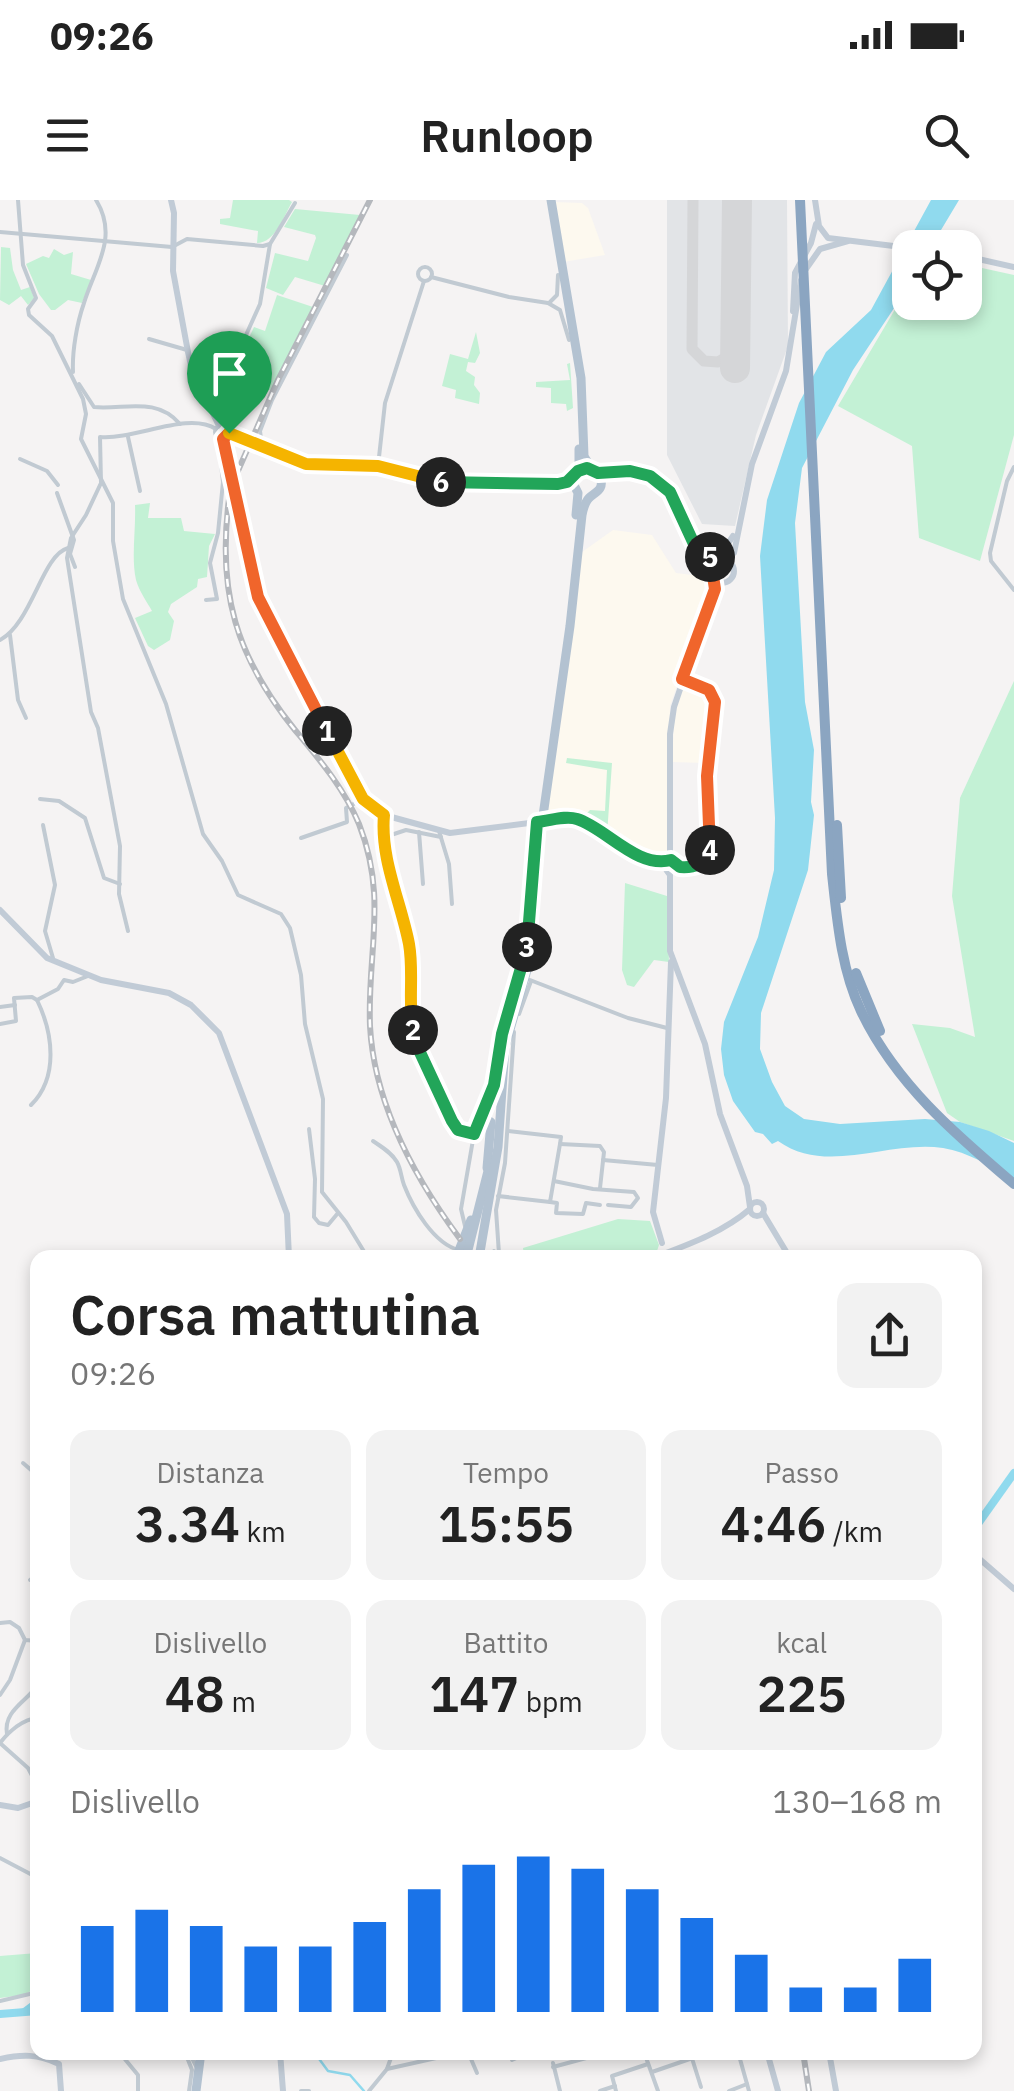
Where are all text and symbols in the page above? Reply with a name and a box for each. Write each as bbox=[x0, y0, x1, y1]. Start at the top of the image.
text: 09:26 bbox=[50, 11, 154, 60]
text: Runloop bbox=[420, 106, 594, 164]
icon: menu bbox=[40, 108, 95, 163]
icon: search bbox=[919, 108, 974, 163]
map controls bbox=[892, 230, 982, 320]
button: locate bbox=[892, 230, 982, 320]
pin bbox=[187, 331, 272, 434]
icon: arrive bbox=[202, 346, 257, 401]
pin: 6 bbox=[416, 457, 466, 507]
text: 6 bbox=[433, 463, 449, 500]
pin: 5 bbox=[685, 532, 735, 582]
text: 5 bbox=[702, 538, 718, 575]
pin: 1 bbox=[302, 706, 352, 756]
text: 1 bbox=[319, 712, 335, 749]
pin: 4 bbox=[685, 825, 735, 875]
text: 4 bbox=[702, 831, 718, 868]
pin: 3 bbox=[502, 922, 552, 972]
text: 3 bbox=[519, 928, 535, 965]
pin: 2 bbox=[388, 1005, 438, 1055]
text: 2 bbox=[405, 1011, 421, 1048]
text: Corsa mattutina bbox=[70, 1279, 480, 1350]
button: share bbox=[837, 1283, 942, 1388]
text: 09:26 bbox=[70, 1352, 156, 1394]
text: Distanza bbox=[156, 1454, 264, 1491]
text: Tempo bbox=[463, 1454, 549, 1491]
text: Passo bbox=[764, 1454, 839, 1491]
text: 3.34 bbox=[135, 1491, 240, 1556]
text: 15:55 bbox=[438, 1491, 574, 1556]
text: 4:46 bbox=[720, 1491, 826, 1556]
text: km bbox=[240, 1513, 286, 1550]
text: /km bbox=[826, 1513, 883, 1550]
text: Dislivello bbox=[153, 1624, 267, 1661]
text: Battito bbox=[463, 1624, 549, 1661]
text: kcal bbox=[776, 1624, 827, 1661]
text: 48 bbox=[165, 1661, 225, 1726]
text: 147 bbox=[429, 1661, 519, 1726]
text: 225 bbox=[757, 1661, 847, 1726]
text: m bbox=[225, 1683, 256, 1720]
text: bpm bbox=[519, 1683, 583, 1720]
text: Dislivello bbox=[70, 1780, 200, 1822]
text: 130–168 m bbox=[772, 1780, 942, 1822]

